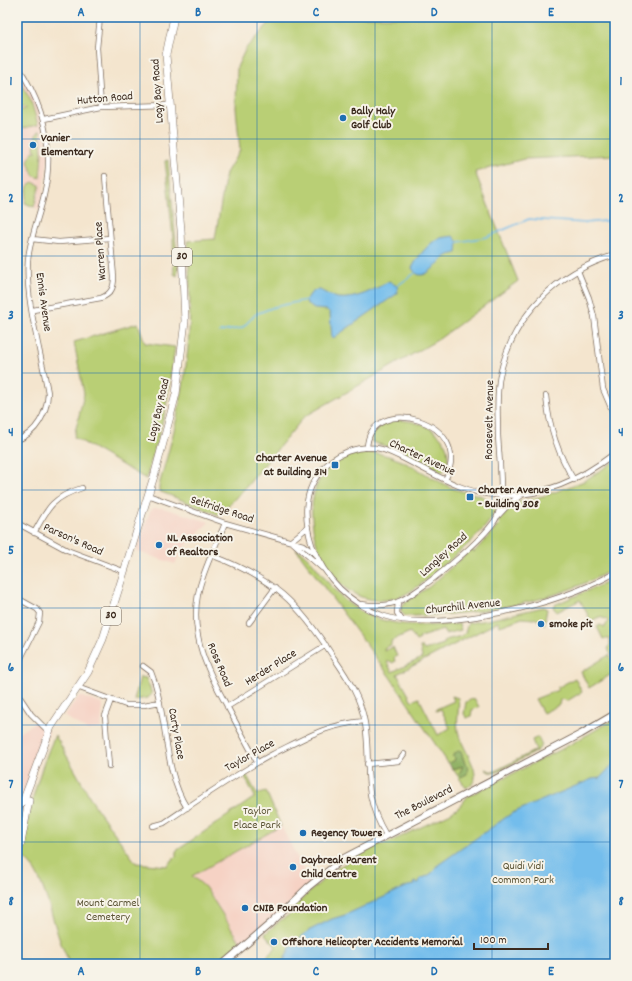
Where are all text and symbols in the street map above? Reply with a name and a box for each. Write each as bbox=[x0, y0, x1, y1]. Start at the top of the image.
text: A bbox=[77, 4, 85, 23]
text: B bbox=[195, 4, 201, 23]
text: C bbox=[313, 4, 320, 23]
text: D bbox=[431, 4, 438, 23]
text: E bbox=[548, 4, 555, 23]
street label: Logy Bay Road bbox=[147, 58, 169, 124]
text: 1 bbox=[10, 73, 13, 92]
text: 1 bbox=[620, 73, 623, 92]
street label: Hutton Road bbox=[76, 88, 134, 110]
place label: Bally Haly Golf Club bbox=[351, 103, 396, 134]
marker: Bally Haly Golf Club bbox=[338, 113, 348, 123]
place label: Vanier Elementary bbox=[41, 130, 94, 161]
marker: Vanier Elementary bbox=[28, 140, 38, 150]
text: 2 bbox=[8, 190, 14, 209]
text: 2 bbox=[618, 190, 624, 209]
street label: Warren Place bbox=[90, 221, 112, 281]
road number: 30 bbox=[172, 248, 192, 266]
street label: Ennis Avenue bbox=[30, 271, 56, 333]
text: 3 bbox=[8, 307, 14, 326]
text: 3 bbox=[618, 307, 624, 326]
street label: Logy Bay Road bbox=[143, 377, 175, 443]
street label: Roosevelt Avenue bbox=[481, 380, 499, 460]
text: 4 bbox=[8, 424, 14, 443]
text: 4 bbox=[618, 424, 624, 443]
street label: Charter Avenue bbox=[386, 435, 458, 481]
place label: Charter Avenue at Building 314 bbox=[256, 450, 328, 481]
marker: Charter Avenue at Building 314 bbox=[330, 460, 340, 470]
place label: Charter Avenue - Building 308 bbox=[478, 482, 550, 513]
street label: Selfridge Road bbox=[188, 492, 256, 528]
marker: Charter Avenue - Building 308 bbox=[465, 492, 475, 502]
street label: Parson's Road bbox=[40, 519, 106, 561]
street label: Langley Road bbox=[416, 529, 472, 581]
place label: NL Association of Realtors bbox=[167, 530, 233, 561]
marker: NL Association of Realtors bbox=[154, 540, 164, 550]
text: 5 bbox=[8, 542, 14, 561]
text: 5 bbox=[618, 542, 624, 561]
street label: Churchill Avenue bbox=[425, 595, 501, 619]
road number: 30 bbox=[101, 607, 121, 625]
place label: smoke pit bbox=[549, 616, 593, 633]
marker: smoke pit bbox=[536, 619, 546, 629]
street label: Ross Road bbox=[202, 640, 236, 690]
street label: Herder Place bbox=[242, 645, 300, 691]
text: 6 bbox=[8, 659, 15, 678]
text: 6 bbox=[618, 659, 625, 678]
street label: Carty Place bbox=[163, 707, 189, 761]
street label: Taylor Place bbox=[222, 735, 278, 777]
text: 7 bbox=[9, 776, 14, 795]
text: 7 bbox=[619, 776, 624, 795]
street label: The Boulevard bbox=[392, 781, 456, 825]
park label: Taylor Place Park bbox=[233, 803, 281, 834]
place label: Regency Towers bbox=[311, 825, 382, 842]
marker: Regency Towers bbox=[298, 828, 308, 838]
place label: Daybreak Parent Child Centre bbox=[301, 852, 377, 883]
park label: Quidi Vidi Common Park bbox=[492, 858, 554, 889]
marker: Daybreak Parent Child Centre bbox=[288, 862, 298, 872]
text: 8 bbox=[8, 893, 14, 912]
text: 8 bbox=[618, 893, 624, 912]
park label: Mount Carmel Cemetery bbox=[77, 895, 139, 926]
place label: CNIB Foundation bbox=[253, 900, 328, 917]
marker: CNIB Foundation bbox=[240, 903, 250, 913]
scale bar bbox=[474, 925, 548, 951]
text: 100 m bbox=[480, 932, 507, 949]
place label: Offshore Helicopter Accidents Memorial bbox=[282, 934, 463, 951]
marker: Offshore Helicopter Accidents Memorial bbox=[269, 937, 279, 947]
text: A bbox=[77, 963, 85, 981]
text: B bbox=[195, 963, 201, 981]
text: C bbox=[313, 963, 320, 981]
text: D bbox=[431, 963, 438, 981]
text: E bbox=[548, 963, 555, 981]

